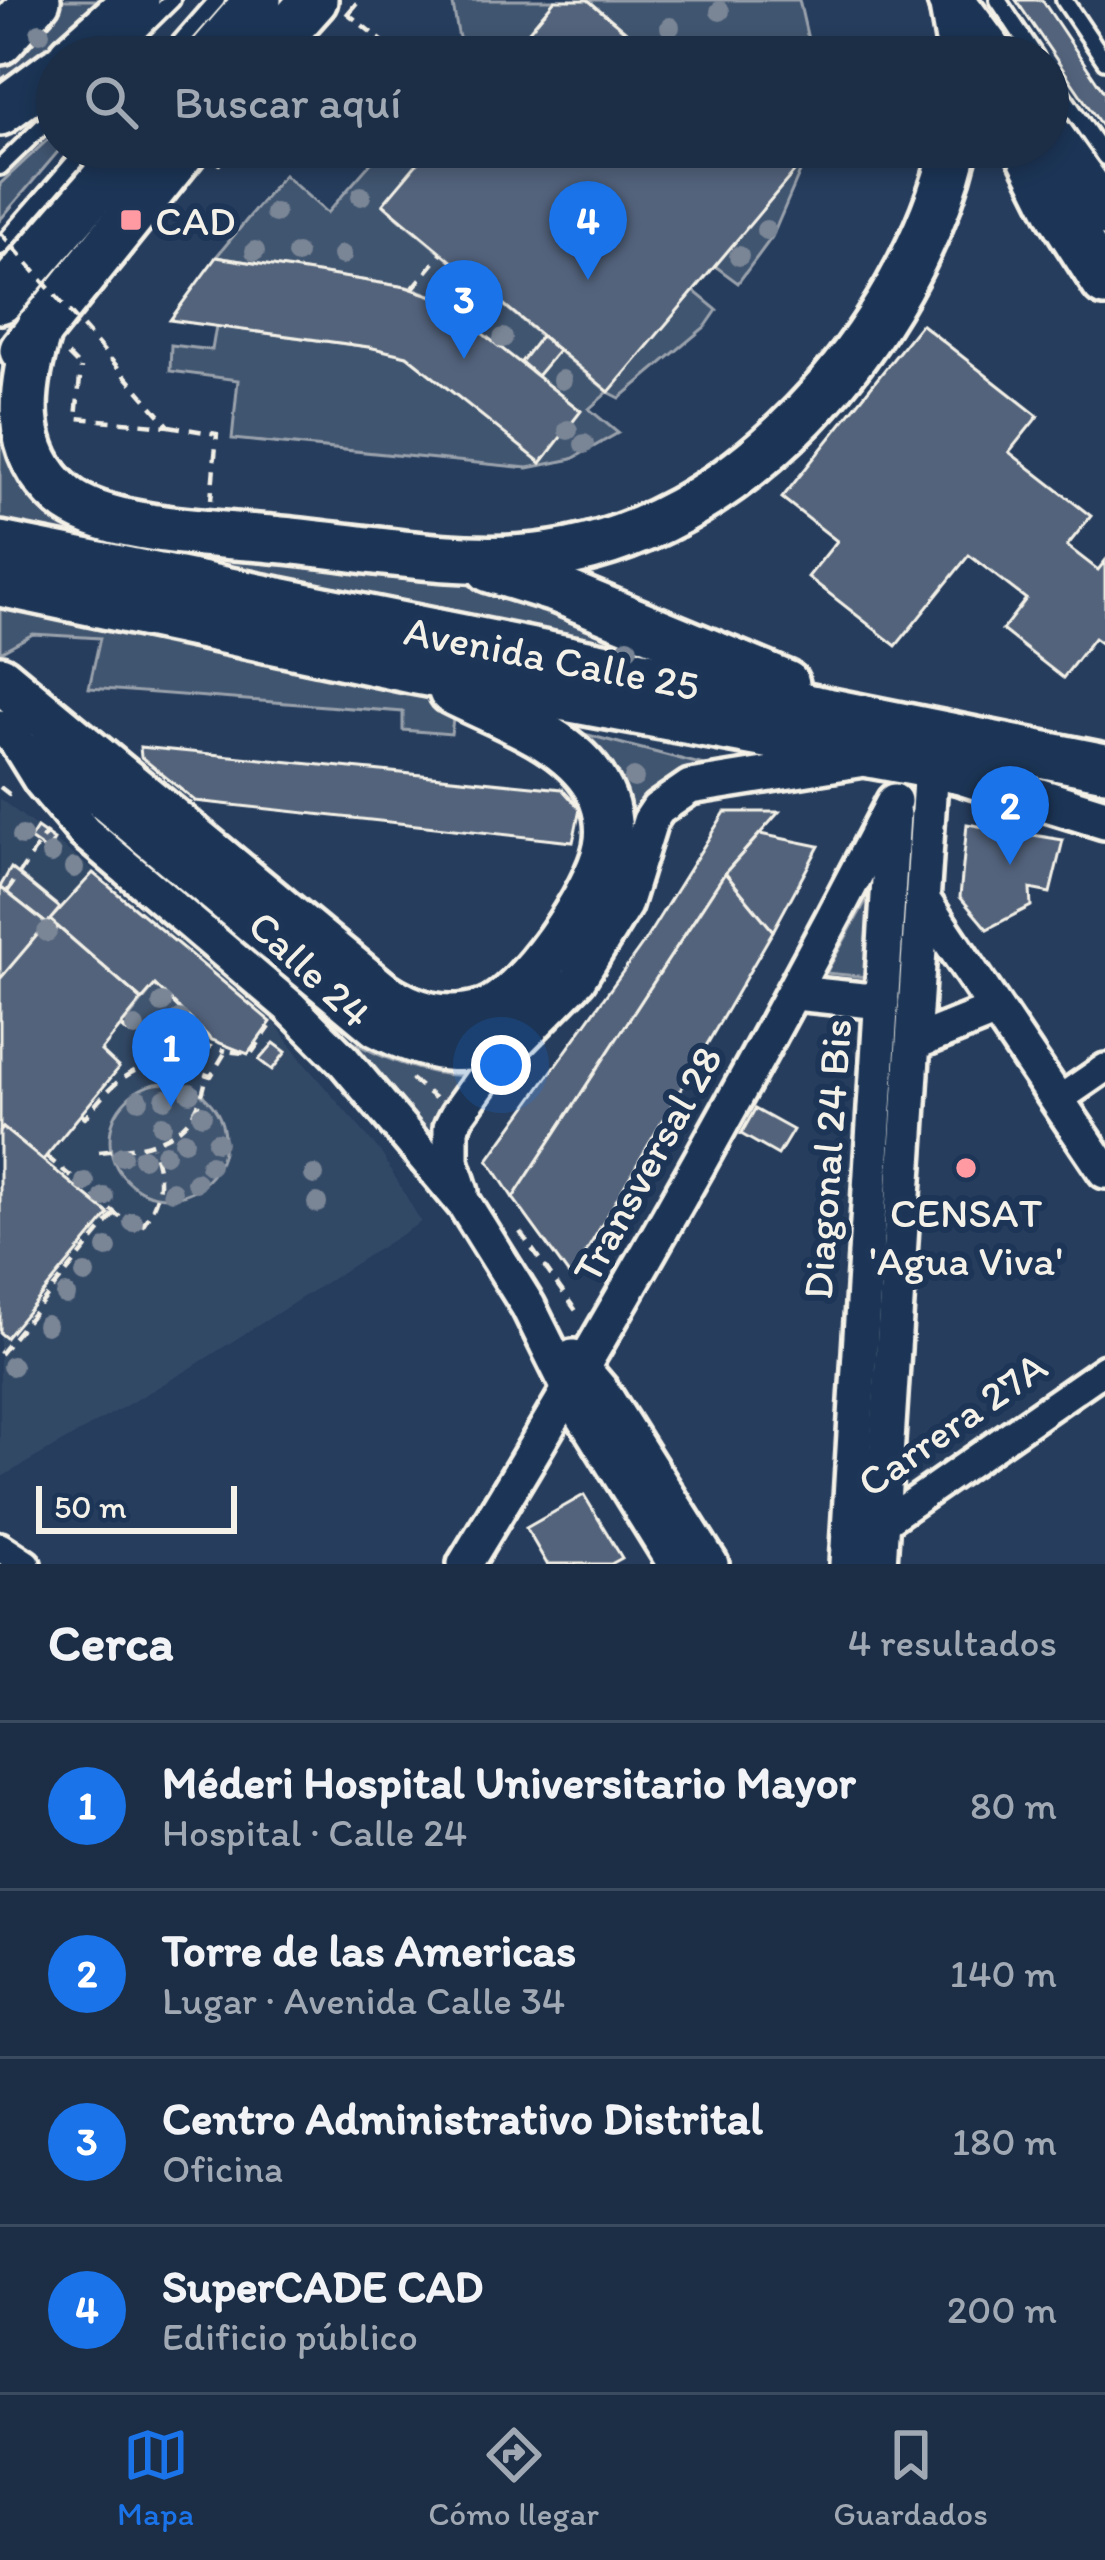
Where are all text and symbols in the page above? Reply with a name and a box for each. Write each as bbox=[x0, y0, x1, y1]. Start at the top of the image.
search box bbox=[36, 36, 1069, 168]
icon: search bbox=[78, 69, 144, 135]
text: Buscar aquí bbox=[174, 75, 401, 129]
pin: 4 bbox=[549, 181, 627, 280]
place label: CAD bbox=[155, 195, 235, 246]
marker: CAD bbox=[118, 207, 144, 233]
pin: 3 bbox=[425, 260, 503, 359]
street label: Avenida Calle 25 bbox=[400, 604, 704, 712]
pin: 2 bbox=[971, 766, 1049, 865]
street label: Calle 24 bbox=[238, 899, 382, 1039]
pin: 1 bbox=[132, 1008, 210, 1107]
street label: Diagonal 24 Bis bbox=[792, 1017, 862, 1301]
your location bbox=[471, 1035, 531, 1095]
street label: Transversal 28 bbox=[561, 1037, 733, 1291]
marker: CENSAT 'Agua Viva' bbox=[953, 1155, 979, 1181]
place label: CENSAT 'Agua Viva' bbox=[869, 1187, 1063, 1286]
street label: Carrera 27A bbox=[848, 1340, 1056, 1508]
scale bar bbox=[36, 1480, 237, 1533]
text: 50 m bbox=[54, 1487, 127, 1526]
text: Cerca bbox=[48, 1612, 174, 1673]
text: 4 resultados bbox=[848, 1619, 1057, 1666]
text: Méderi Hospital Universitario Mayor bbox=[162, 1755, 856, 1809]
text: 1 bbox=[78, 1782, 96, 1829]
text: 80 m bbox=[970, 1782, 1057, 1829]
text: Hospital · Calle 24 bbox=[162, 1809, 467, 1856]
text: Torre de las Americas bbox=[162, 1923, 576, 1977]
text: 2 bbox=[77, 1950, 97, 1997]
text: 140 m bbox=[950, 1950, 1057, 1997]
text: Lugar · Avenida Calle 34 bbox=[162, 1977, 565, 2024]
text: Centro Administrativo Distrital bbox=[162, 2091, 763, 2145]
text: 3 bbox=[76, 2118, 98, 2165]
text: 180 m bbox=[952, 2118, 1057, 2165]
text: Oficina bbox=[162, 2145, 283, 2192]
text: SuperCADE CAD bbox=[162, 2259, 483, 2313]
text: 4 bbox=[75, 2286, 99, 2333]
text: 200 m bbox=[947, 2286, 1057, 2333]
text: Edificio público bbox=[162, 2313, 418, 2360]
tab: Mapa bbox=[117, 2422, 194, 2533]
tab: Cómo llegar bbox=[428, 2422, 599, 2533]
tab: Guardados bbox=[833, 2422, 988, 2533]

